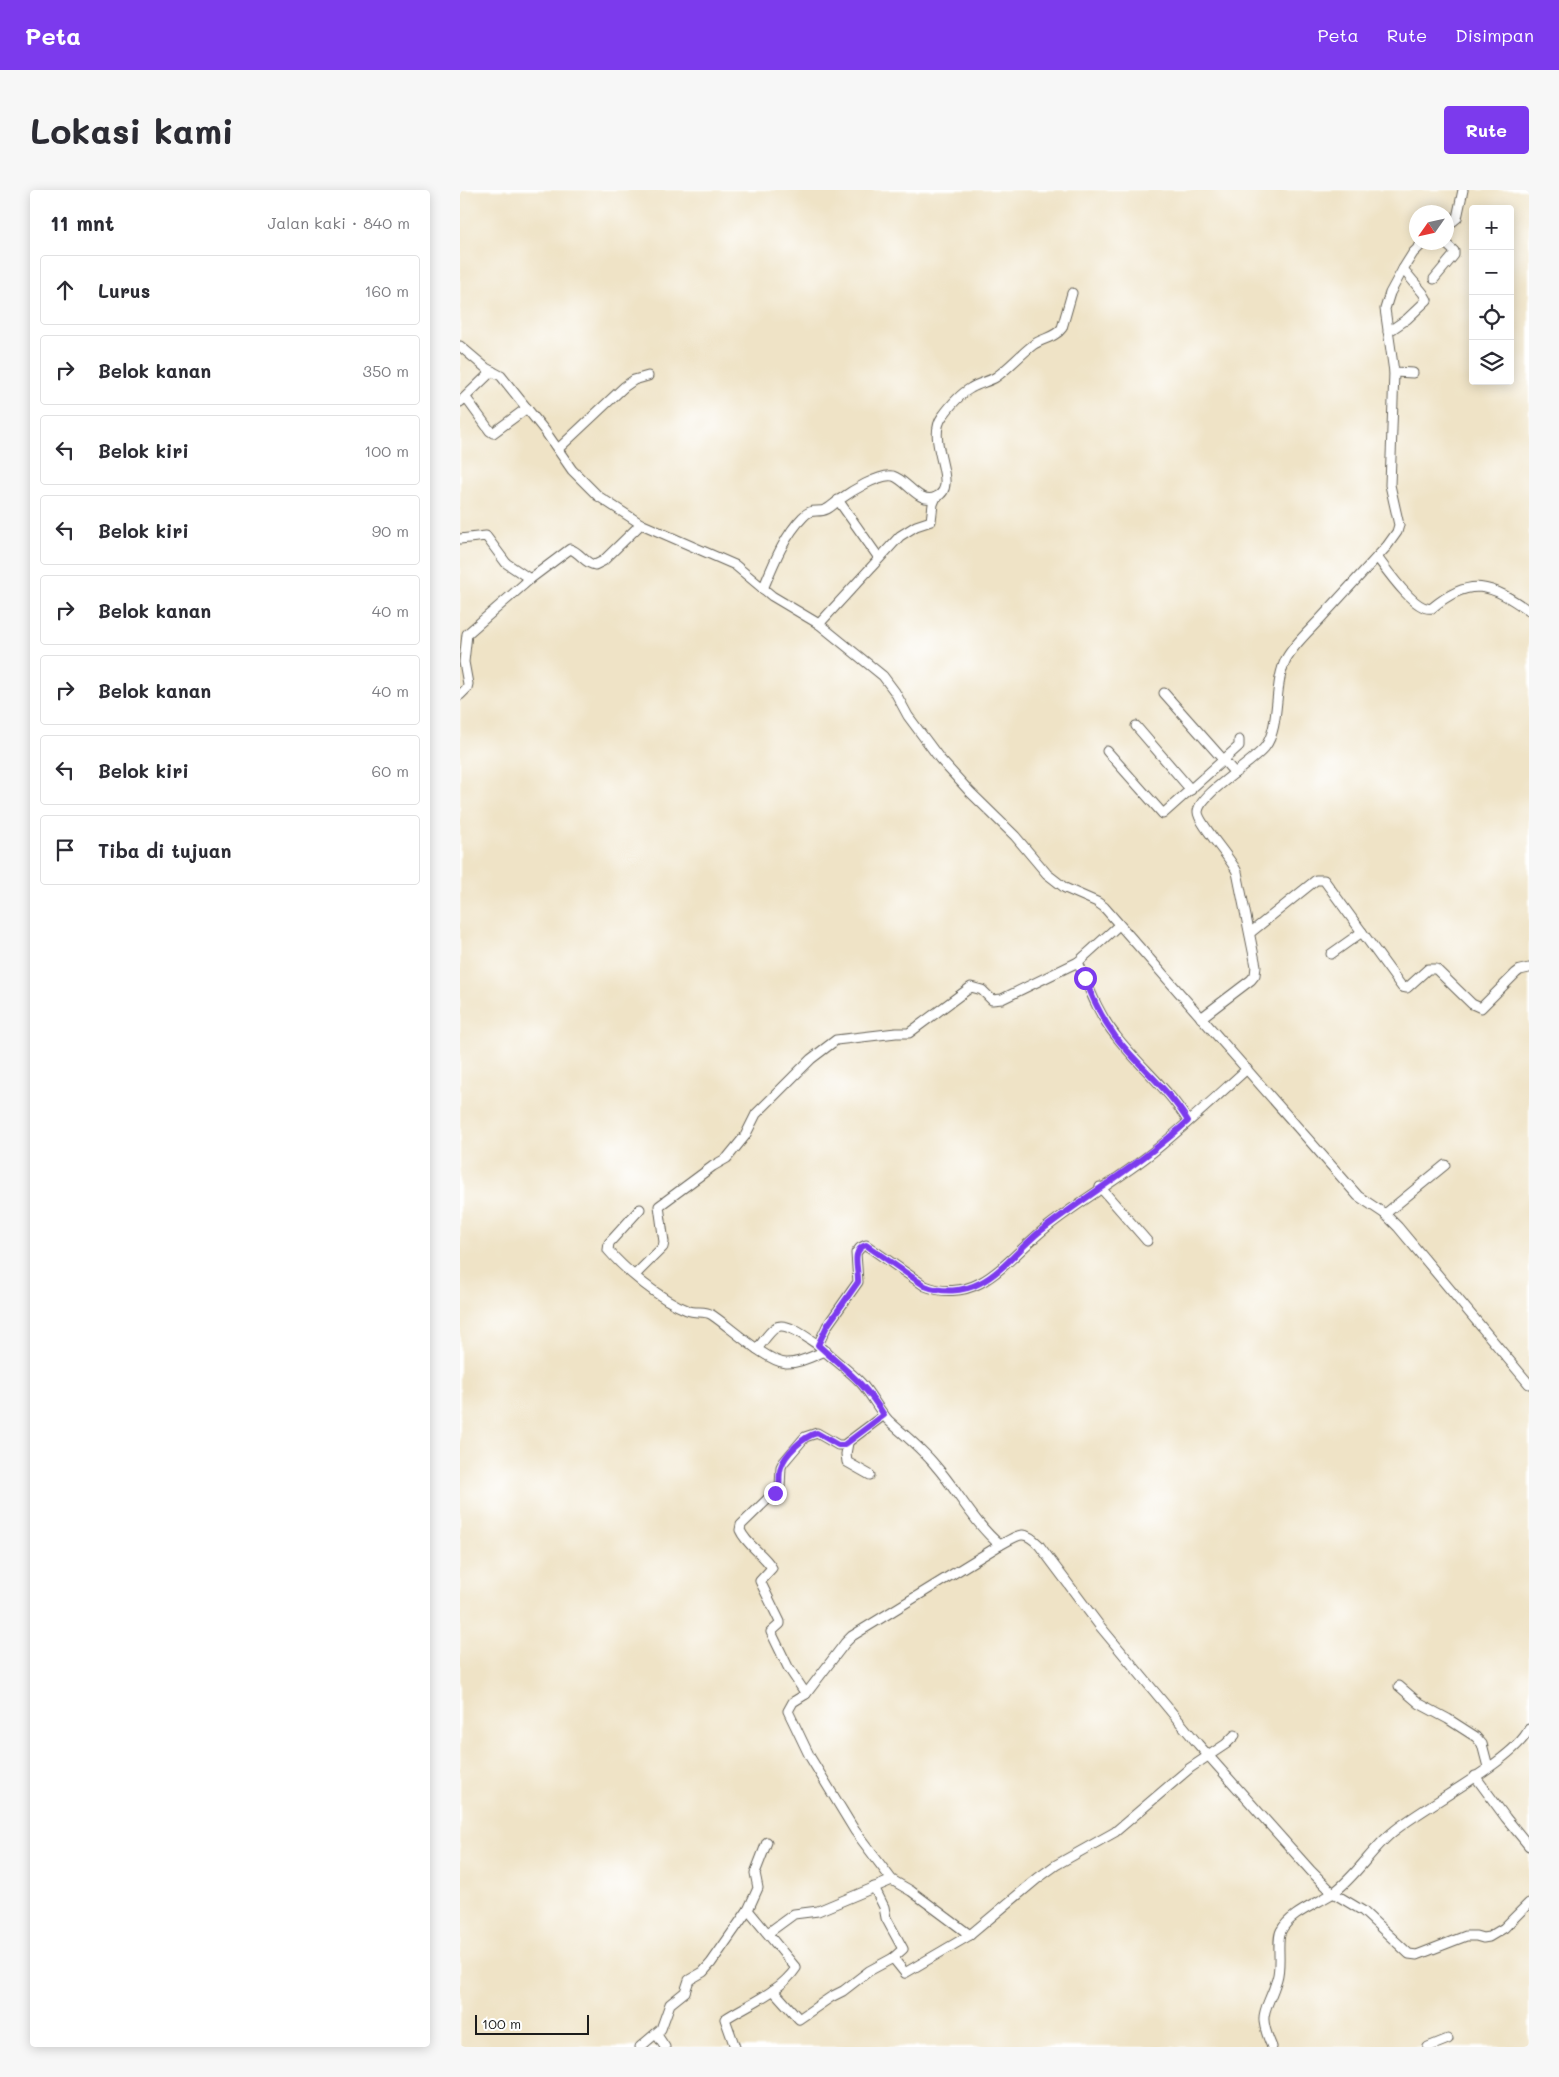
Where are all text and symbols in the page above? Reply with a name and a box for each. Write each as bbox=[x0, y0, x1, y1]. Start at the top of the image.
text: Peta bbox=[25, 20, 81, 51]
text: Peta bbox=[1317, 23, 1359, 47]
text: Rute bbox=[1387, 23, 1427, 47]
text: Disimpan bbox=[1455, 23, 1534, 47]
button: Rute bbox=[1444, 106, 1529, 154]
text: Lokasi kami bbox=[30, 107, 234, 153]
north arrow bbox=[1409, 205, 1454, 250]
map controls bbox=[1469, 205, 1514, 385]
button: + bbox=[1469, 205, 1514, 250]
text: 11 mnt bbox=[50, 209, 114, 236]
text: Jalan kaki · 840 m bbox=[267, 212, 410, 233]
button: − bbox=[1469, 250, 1514, 295]
icon: ahead bbox=[51, 276, 79, 304]
text: Lurus bbox=[98, 278, 150, 303]
text: 160 m bbox=[364, 280, 409, 301]
button: locate bbox=[1469, 295, 1514, 340]
button: layers bbox=[1469, 340, 1514, 385]
icon: right bbox=[51, 356, 79, 384]
text: Belok kanan bbox=[98, 358, 211, 383]
text: 350 m bbox=[363, 360, 409, 381]
icon: left bbox=[51, 436, 79, 464]
text: Belok kiri bbox=[98, 438, 189, 463]
text: 100 m bbox=[364, 440, 409, 461]
icon: left bbox=[51, 516, 79, 544]
text: Belok kiri bbox=[98, 518, 189, 543]
text: 90 m bbox=[372, 520, 409, 541]
icon: right bbox=[51, 596, 79, 624]
text: Belok kanan bbox=[98, 598, 211, 623]
text: 40 m bbox=[372, 600, 409, 621]
icon: right bbox=[51, 676, 79, 704]
text: Belok kanan bbox=[98, 678, 211, 703]
text: 40 m bbox=[372, 680, 409, 701]
icon: left bbox=[51, 756, 79, 784]
text: Belok kiri bbox=[98, 758, 189, 783]
text: 60 m bbox=[372, 760, 409, 781]
icon: arrive bbox=[51, 836, 79, 864]
text: Tiba di tujuan bbox=[98, 838, 231, 863]
route start bbox=[1074, 967, 1097, 990]
route end bbox=[764, 1482, 787, 1505]
scale bar bbox=[475, 2012, 589, 2035]
text: 100 m bbox=[482, 2014, 521, 2033]

